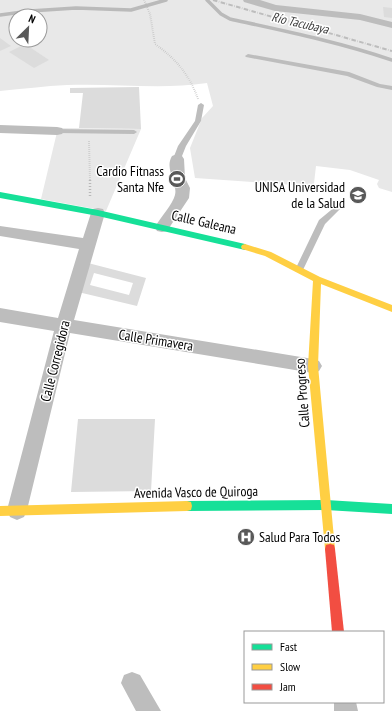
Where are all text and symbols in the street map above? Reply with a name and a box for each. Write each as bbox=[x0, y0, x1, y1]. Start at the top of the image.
north arrow bbox=[8, 8, 48, 48]
water label: Río Tacubaya bbox=[270, 8, 331, 38]
text: N bbox=[27, 11, 38, 26]
place label: Cardio Fitnass Santa Nfe bbox=[96, 162, 164, 196]
sports icon: Cardio Fitnass Santa Nfe bbox=[167, 169, 187, 189]
place label: UNISA Universidad de la Salud bbox=[255, 178, 345, 212]
school or university icon: UNISA Universidad de la Salud bbox=[348, 185, 368, 205]
street label: Calle Galeana bbox=[170, 206, 238, 238]
street label: Calle Corregidora bbox=[36, 318, 74, 404]
street label: Calle Primavera bbox=[117, 325, 195, 355]
street label: Calle Progreso bbox=[291, 358, 313, 428]
street label: Avenida Vasco de Quiroga bbox=[134, 482, 258, 502]
hospital icon: Salud Para Todos bbox=[236, 527, 256, 547]
place label: Salud Para Todos bbox=[259, 528, 341, 546]
legend bbox=[244, 631, 384, 703]
text: Fast bbox=[280, 639, 298, 654]
text: Slow bbox=[280, 659, 301, 674]
text: Jam bbox=[279, 679, 296, 694]

